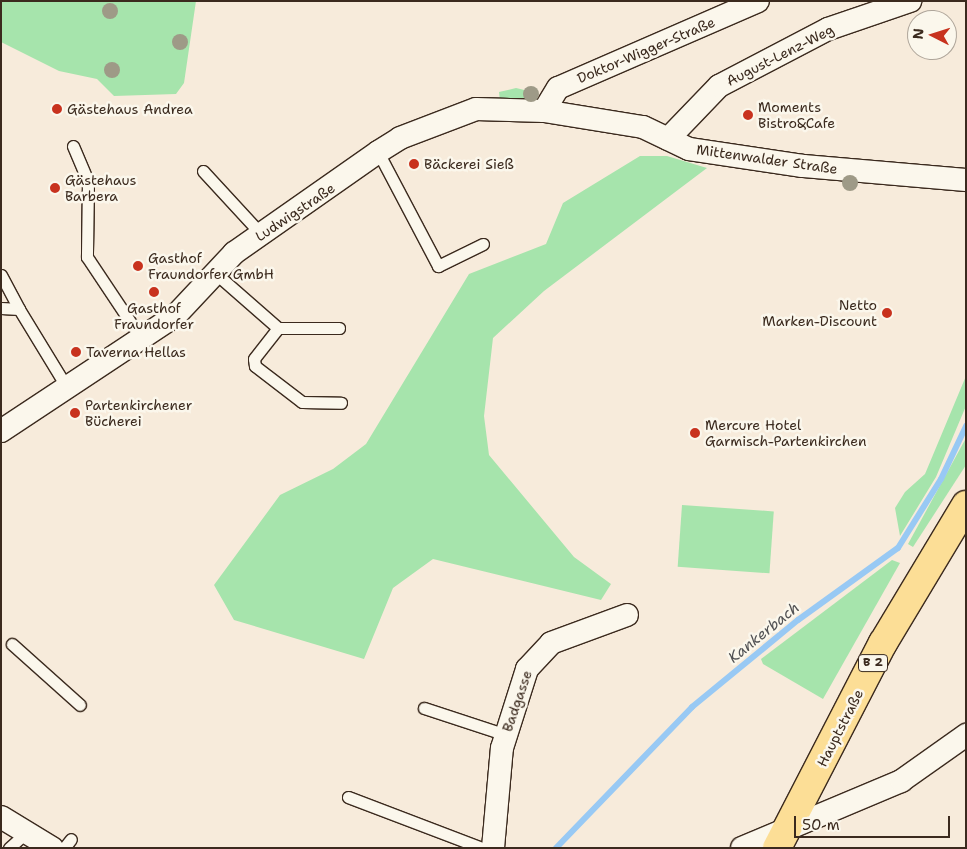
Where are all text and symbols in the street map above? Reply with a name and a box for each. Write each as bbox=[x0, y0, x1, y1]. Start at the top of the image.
north arrow bbox=[907, 10, 957, 60]
street label: Doktor-Wigger-Straße bbox=[575, 13, 717, 87]
street label: August-Lenz-Weg bbox=[723, 21, 837, 89]
text: N bbox=[909, 27, 928, 40]
place label: Moments Bistro&Cafe bbox=[758, 99, 835, 132]
place label: Gästehaus Andrea bbox=[67, 101, 193, 117]
marker: Gästehaus Andrea bbox=[51, 103, 63, 115]
marker: Moments Bistro&Cafe bbox=[742, 109, 754, 121]
street label: Mittenwalder Straße bbox=[695, 141, 839, 177]
place label: Bäckerei Sieß bbox=[424, 156, 514, 172]
marker: Bäckerei Sieß bbox=[408, 158, 420, 170]
place label: Gästehaus Barbera bbox=[65, 172, 136, 204]
street label: Ludwigstraße bbox=[252, 179, 338, 245]
marker: Gästehaus Barbera bbox=[49, 182, 61, 194]
place label: Gasthof Fraundorfer GmbH bbox=[148, 250, 274, 282]
marker: Gasthof Fraundorfer GmbH bbox=[132, 260, 144, 272]
marker: Gasthof Fraundorfer bbox=[148, 286, 160, 298]
place label: Netto Marken-Discount bbox=[762, 297, 877, 330]
place label: Gasthof Fraundorfer bbox=[114, 300, 194, 332]
marker: Netto Marken-Discount bbox=[881, 307, 893, 319]
place label: Taverna Hellas bbox=[86, 344, 186, 360]
marker: Taverna Hellas bbox=[70, 346, 82, 358]
place label: Partenkirchener Bücherei bbox=[85, 397, 192, 430]
marker: Partenkirchener Bücherei bbox=[69, 407, 81, 419]
place label: Mercure Hotel Garmisch-Partenkirchen bbox=[705, 417, 867, 450]
marker: Mercure Hotel Garmisch-Partenkirchen bbox=[689, 427, 701, 439]
water label: Kankerbach bbox=[725, 599, 803, 667]
road number: B 2 bbox=[858, 654, 888, 672]
street label: Badgasse bbox=[499, 668, 535, 734]
street label: Hauptstraße bbox=[813, 686, 867, 770]
scale bar bbox=[797, 806, 953, 838]
text: 50 m bbox=[802, 815, 840, 835]

